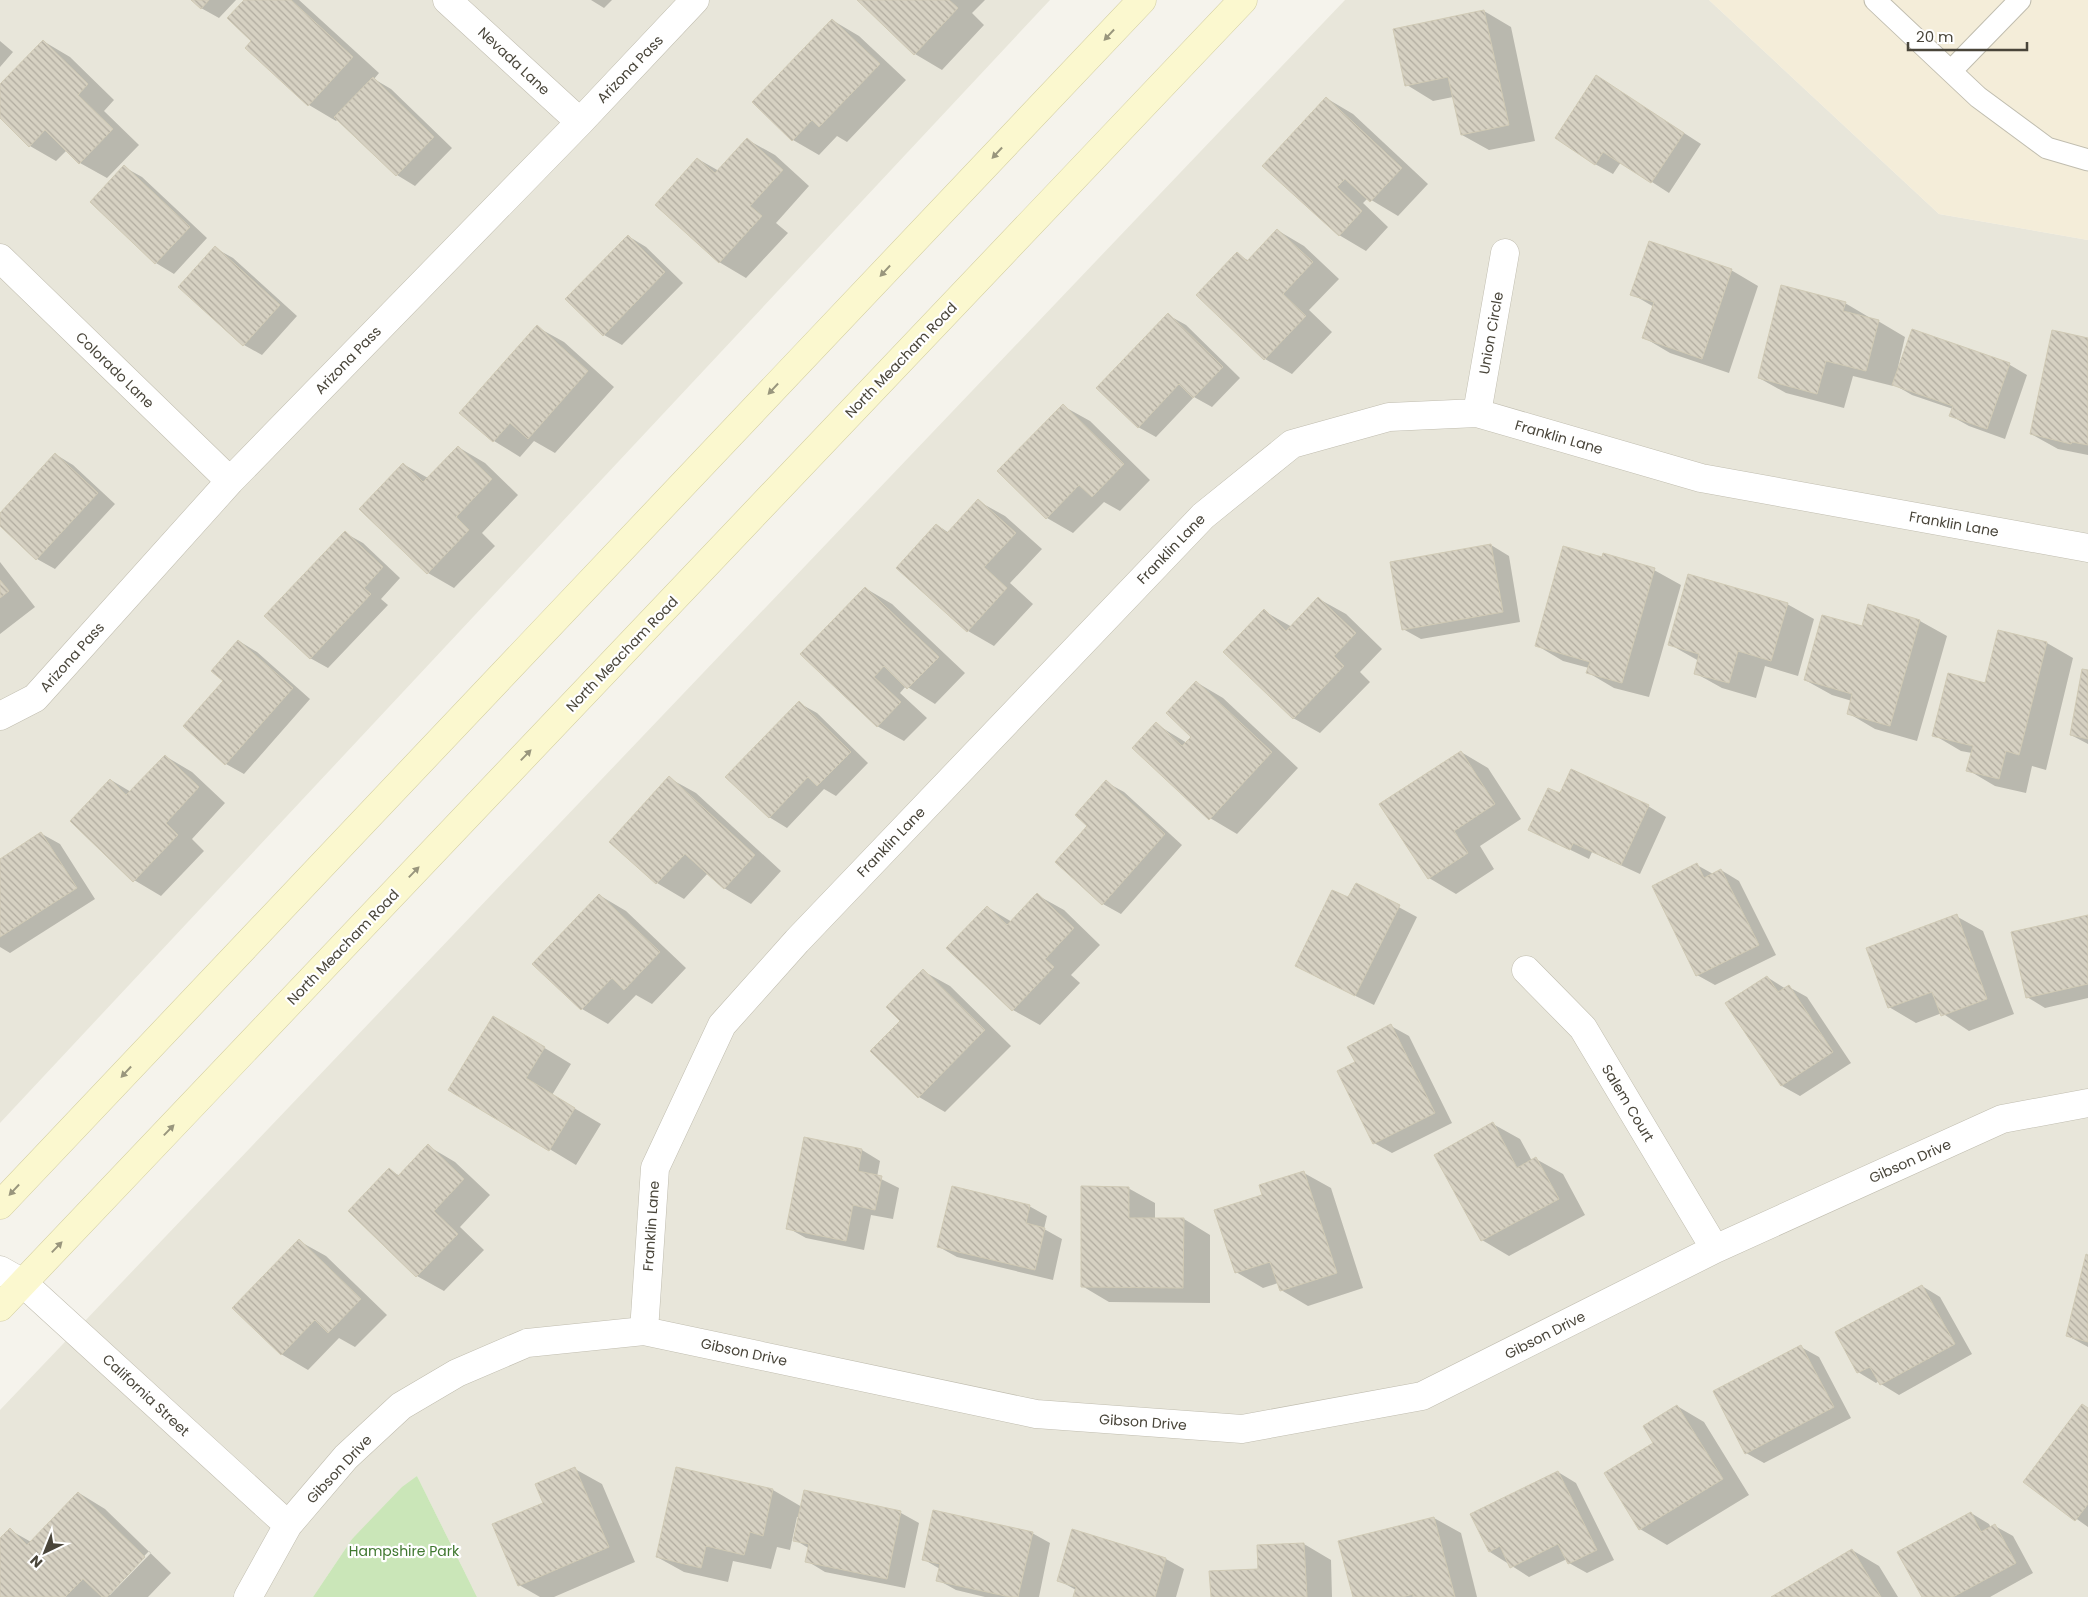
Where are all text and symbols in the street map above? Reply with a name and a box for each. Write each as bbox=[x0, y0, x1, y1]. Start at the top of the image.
scale bar bbox=[1908, 20, 2027, 52]
street label: Nevada Lane bbox=[474, 22, 555, 100]
text: 20 m bbox=[1916, 26, 1954, 47]
one-way arrow bbox=[1103, 29, 1115, 41]
street label: Arizona Pass bbox=[592, 30, 668, 108]
one-way arrow bbox=[991, 147, 1003, 159]
one-way arrow bbox=[879, 265, 891, 277]
street label: Union Circle bbox=[1474, 290, 1508, 376]
street label: North Meacham Road bbox=[840, 298, 962, 422]
street label: Arizona Pass bbox=[310, 321, 386, 399]
street label: Colorado Lane bbox=[71, 327, 159, 413]
one-way arrow bbox=[767, 383, 779, 395]
street label: Franklin Lane bbox=[1513, 415, 1606, 459]
street label: Franklin Lane bbox=[1908, 506, 2001, 542]
street label: Franklin Lane bbox=[1132, 509, 1210, 589]
street label: North Meacham Road bbox=[561, 592, 683, 716]
street label: Arizona Pass bbox=[35, 618, 109, 696]
one-way arrow bbox=[520, 749, 532, 761]
street label: Franklin Lane bbox=[852, 802, 930, 882]
one-way arrow bbox=[408, 867, 420, 879]
street label: North Meacham Road bbox=[282, 885, 404, 1009]
street label: Salem Court bbox=[1597, 1061, 1659, 1145]
one-way arrow bbox=[120, 1066, 132, 1078]
one-way arrow bbox=[163, 1124, 175, 1136]
street label: Gibson Drive bbox=[1866, 1134, 1954, 1188]
street label: Franklin Lane bbox=[638, 1180, 664, 1272]
one-way arrow bbox=[8, 1183, 20, 1195]
one-way arrow bbox=[51, 1242, 63, 1254]
street label: Gibson Drive bbox=[1501, 1306, 1589, 1364]
street label: Gibson Drive bbox=[699, 1333, 789, 1371]
street label: California Street bbox=[98, 1349, 194, 1441]
street label: Gibson Drive bbox=[1098, 1409, 1188, 1435]
street label: Gibson Drive bbox=[302, 1430, 376, 1508]
north arrow bbox=[20, 1527, 70, 1577]
park label: Hampshire Park bbox=[349, 1541, 460, 1561]
text: N bbox=[25, 1551, 47, 1572]

